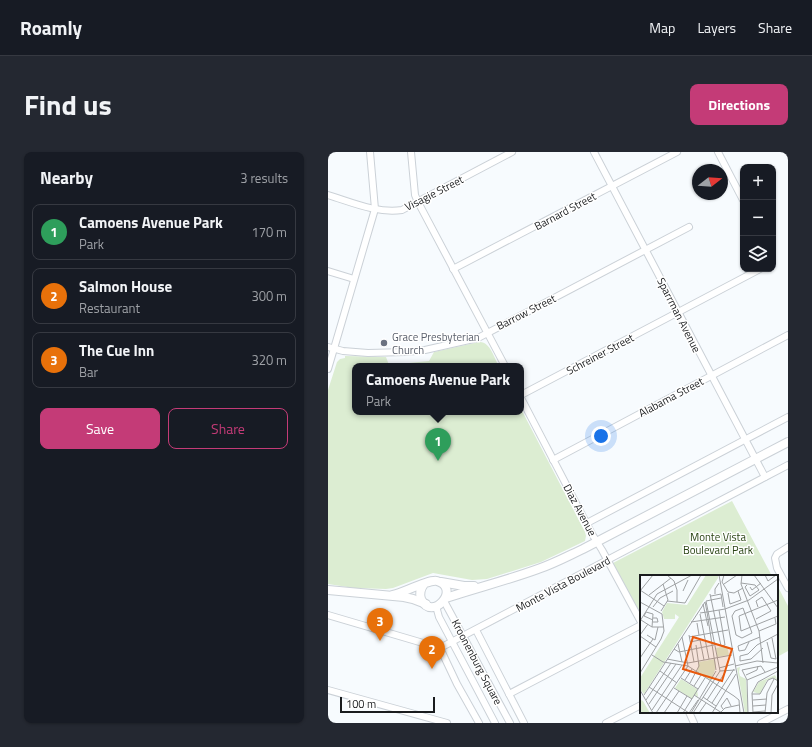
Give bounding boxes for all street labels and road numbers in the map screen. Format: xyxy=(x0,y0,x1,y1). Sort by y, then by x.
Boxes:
street label: Visagie Street xyxy=(402,171,466,215)
street label: Barnard Street xyxy=(531,188,599,234)
street label: Sparrman Avenue xyxy=(653,275,705,356)
street label: Barrow Street xyxy=(494,290,559,334)
street label: Schreiner Street xyxy=(563,329,637,379)
street label: Alabama Street xyxy=(636,373,706,421)
street label: Diaz Avenue xyxy=(560,481,601,539)
street label: Monte Vista Boulevard xyxy=(513,552,613,616)
street label: Kroonenburg Square xyxy=(448,616,506,708)

